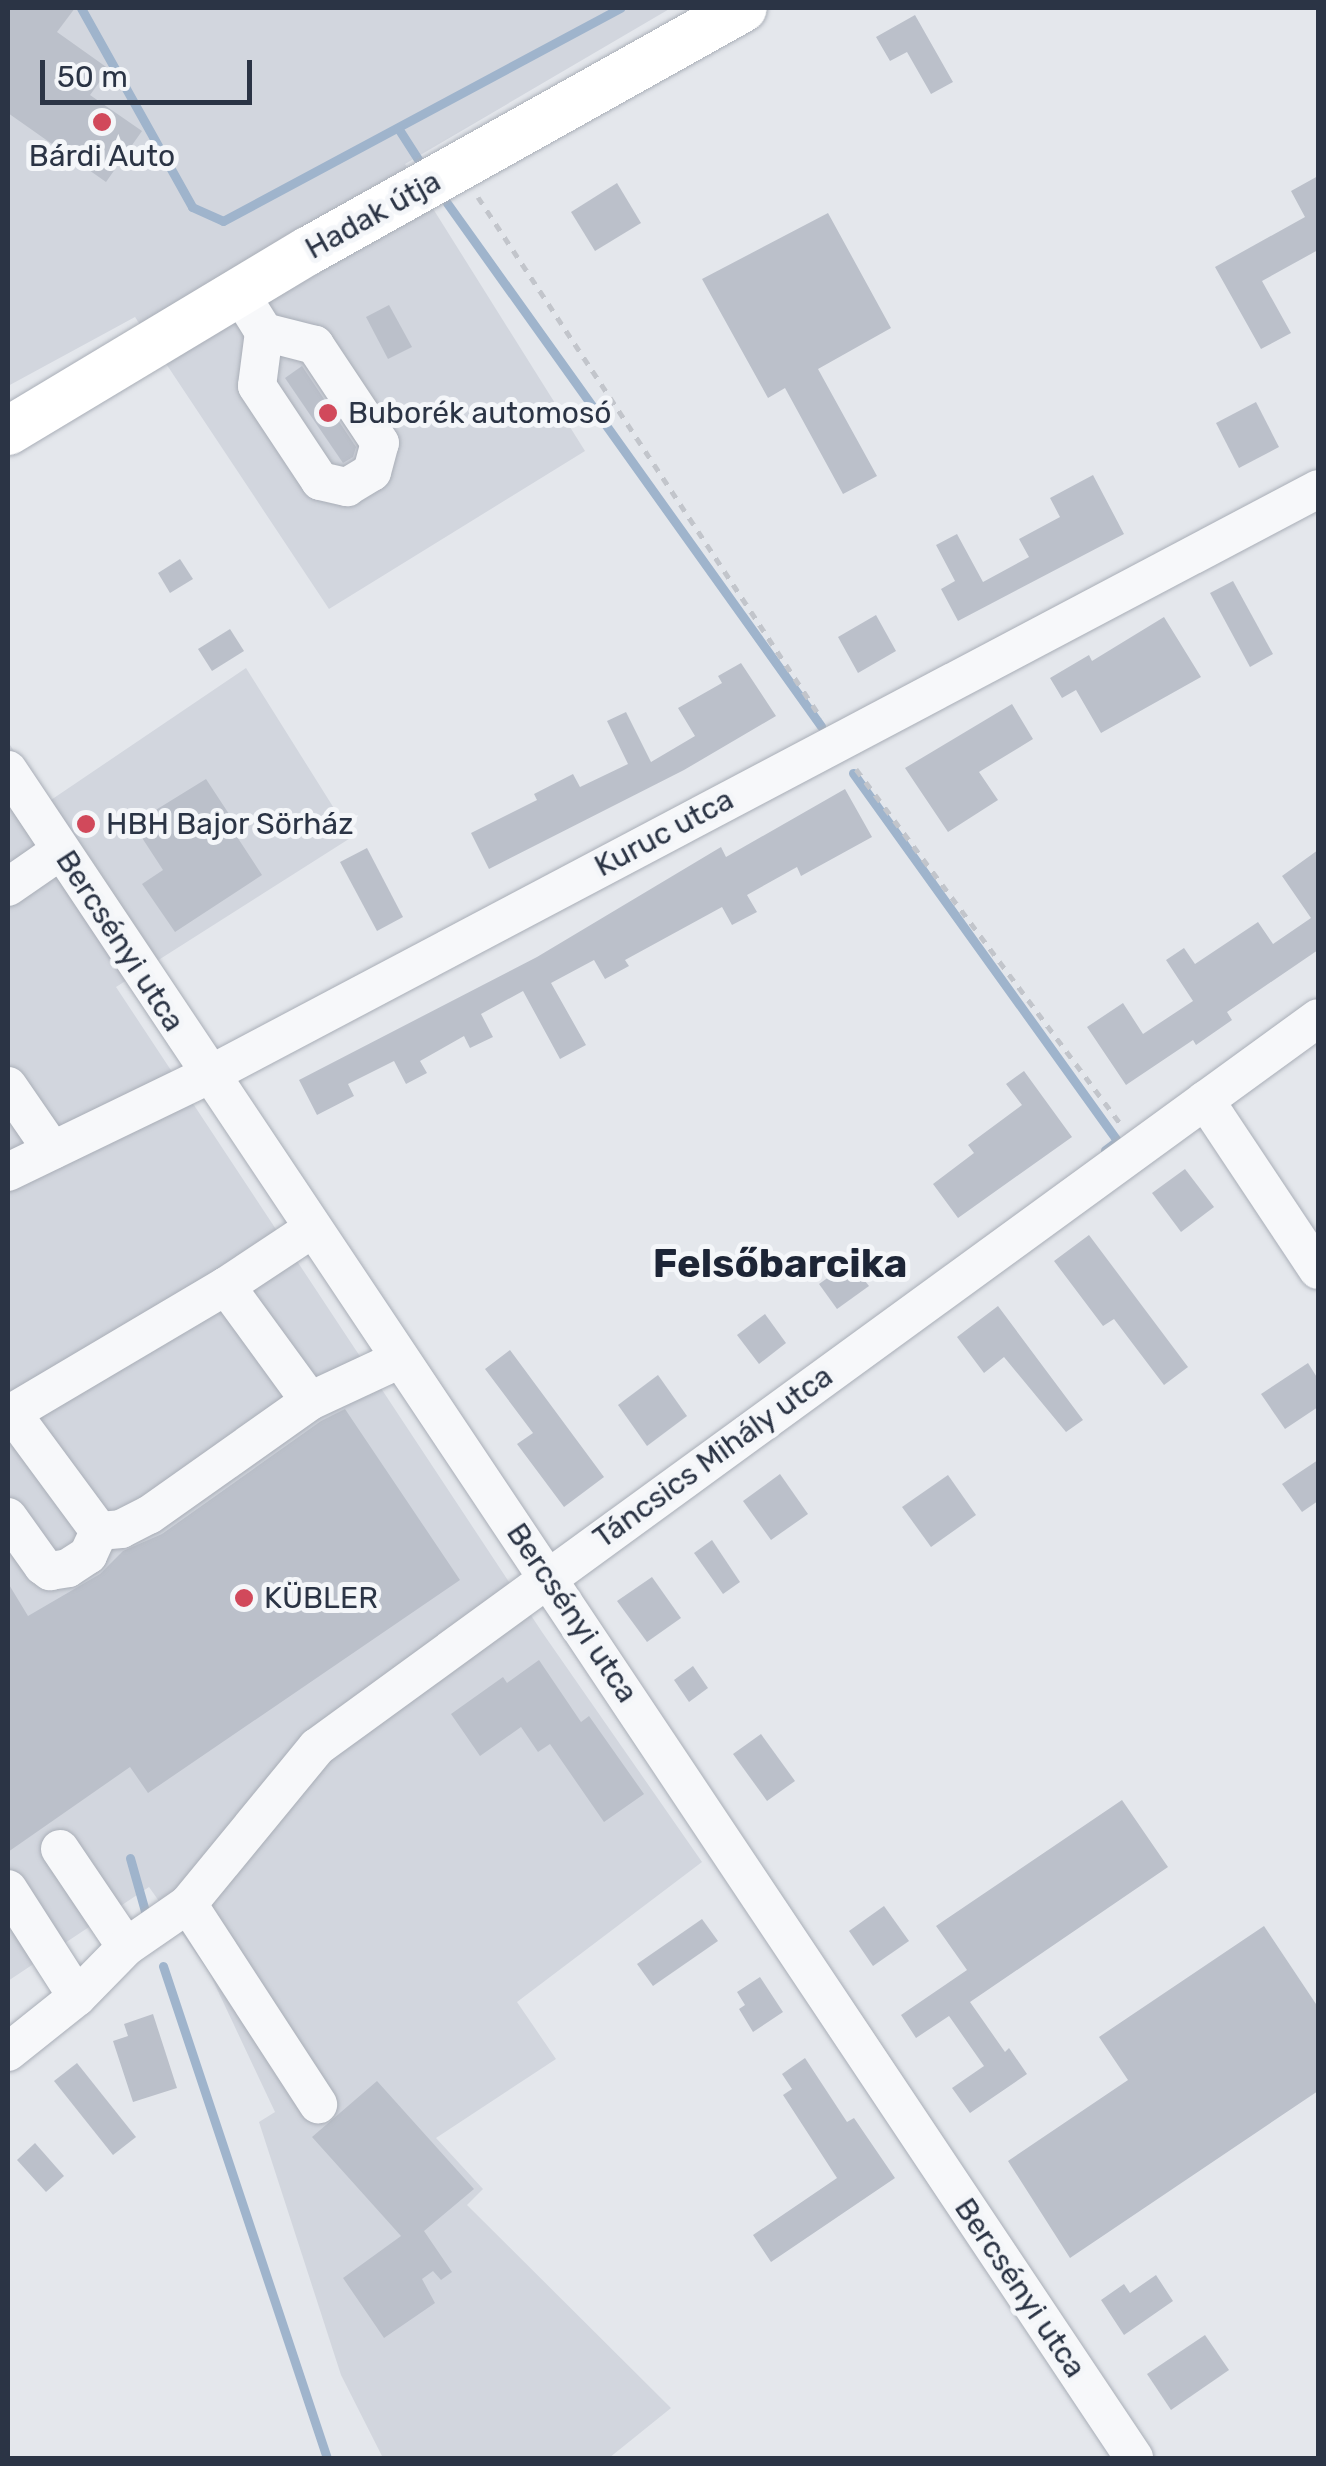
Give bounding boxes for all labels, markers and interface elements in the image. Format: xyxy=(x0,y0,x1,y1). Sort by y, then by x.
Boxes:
scale bar xyxy=(45,40,258,102)
text: 50 m xyxy=(57,59,128,95)
marker: Bárdi Auto xyxy=(91,111,113,133)
place label: Bárdi Auto xyxy=(28,138,176,174)
street label: Hadak útja xyxy=(299,163,447,267)
place label: Buborék automosó xyxy=(348,395,612,431)
marker: Buborék automosó xyxy=(317,402,339,424)
street label: Kuruc utca xyxy=(589,781,739,885)
place label: HBH Bajor Sörház xyxy=(106,806,354,842)
marker: HBH Bajor Sörház xyxy=(75,813,97,835)
street label: Bercsényi utca xyxy=(48,844,192,1038)
district label: Felsőbarcika xyxy=(653,1240,907,1288)
street label: Táncsics Mihály utca xyxy=(586,1358,840,1556)
street label: Bercsényi utca xyxy=(499,1517,645,1709)
place label: KÜBLER xyxy=(264,1580,378,1616)
marker: KÜBLER xyxy=(233,1587,255,1609)
street label: Bercsényi utca xyxy=(947,2192,1093,2384)

